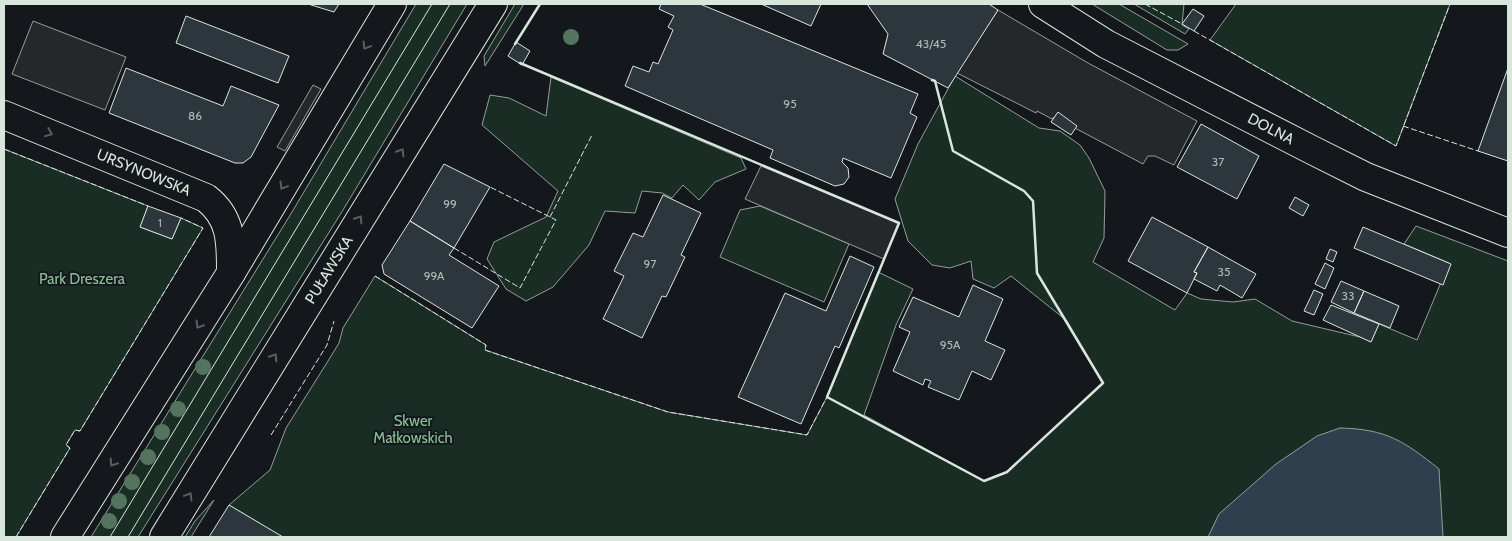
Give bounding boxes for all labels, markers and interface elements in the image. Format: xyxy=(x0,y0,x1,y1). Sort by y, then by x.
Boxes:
house number: 43/45 xyxy=(916,36,946,51)
one-way arrow xyxy=(363,41,373,50)
house number: 95 xyxy=(783,96,797,111)
house number: 86 xyxy=(188,108,202,123)
street label: DOLNA xyxy=(1245,109,1298,149)
one-way arrow xyxy=(44,127,53,138)
street label: URSYNOWSKA xyxy=(94,145,194,200)
one-way arrow xyxy=(395,149,404,158)
house number: 37 xyxy=(1212,154,1224,169)
one-way arrow xyxy=(279,180,289,189)
house number: 99 xyxy=(443,196,457,211)
house number: 1 xyxy=(158,215,162,230)
one-way arrow xyxy=(353,215,363,224)
street label: PUŁAWSKA xyxy=(301,232,357,307)
house number: 97 xyxy=(644,256,656,271)
house number: 35 xyxy=(1218,264,1230,279)
house number: 99A xyxy=(424,268,445,283)
park label: Park Dreszera xyxy=(39,270,126,288)
house number: 33 xyxy=(1342,288,1354,303)
one-way arrow xyxy=(195,320,205,329)
house number: 95A xyxy=(940,337,961,352)
one-way arrow xyxy=(267,353,277,362)
park label: Skwer Małkowskich xyxy=(373,412,453,447)
one-way arrow xyxy=(110,457,119,467)
one-way arrow xyxy=(183,492,192,501)

